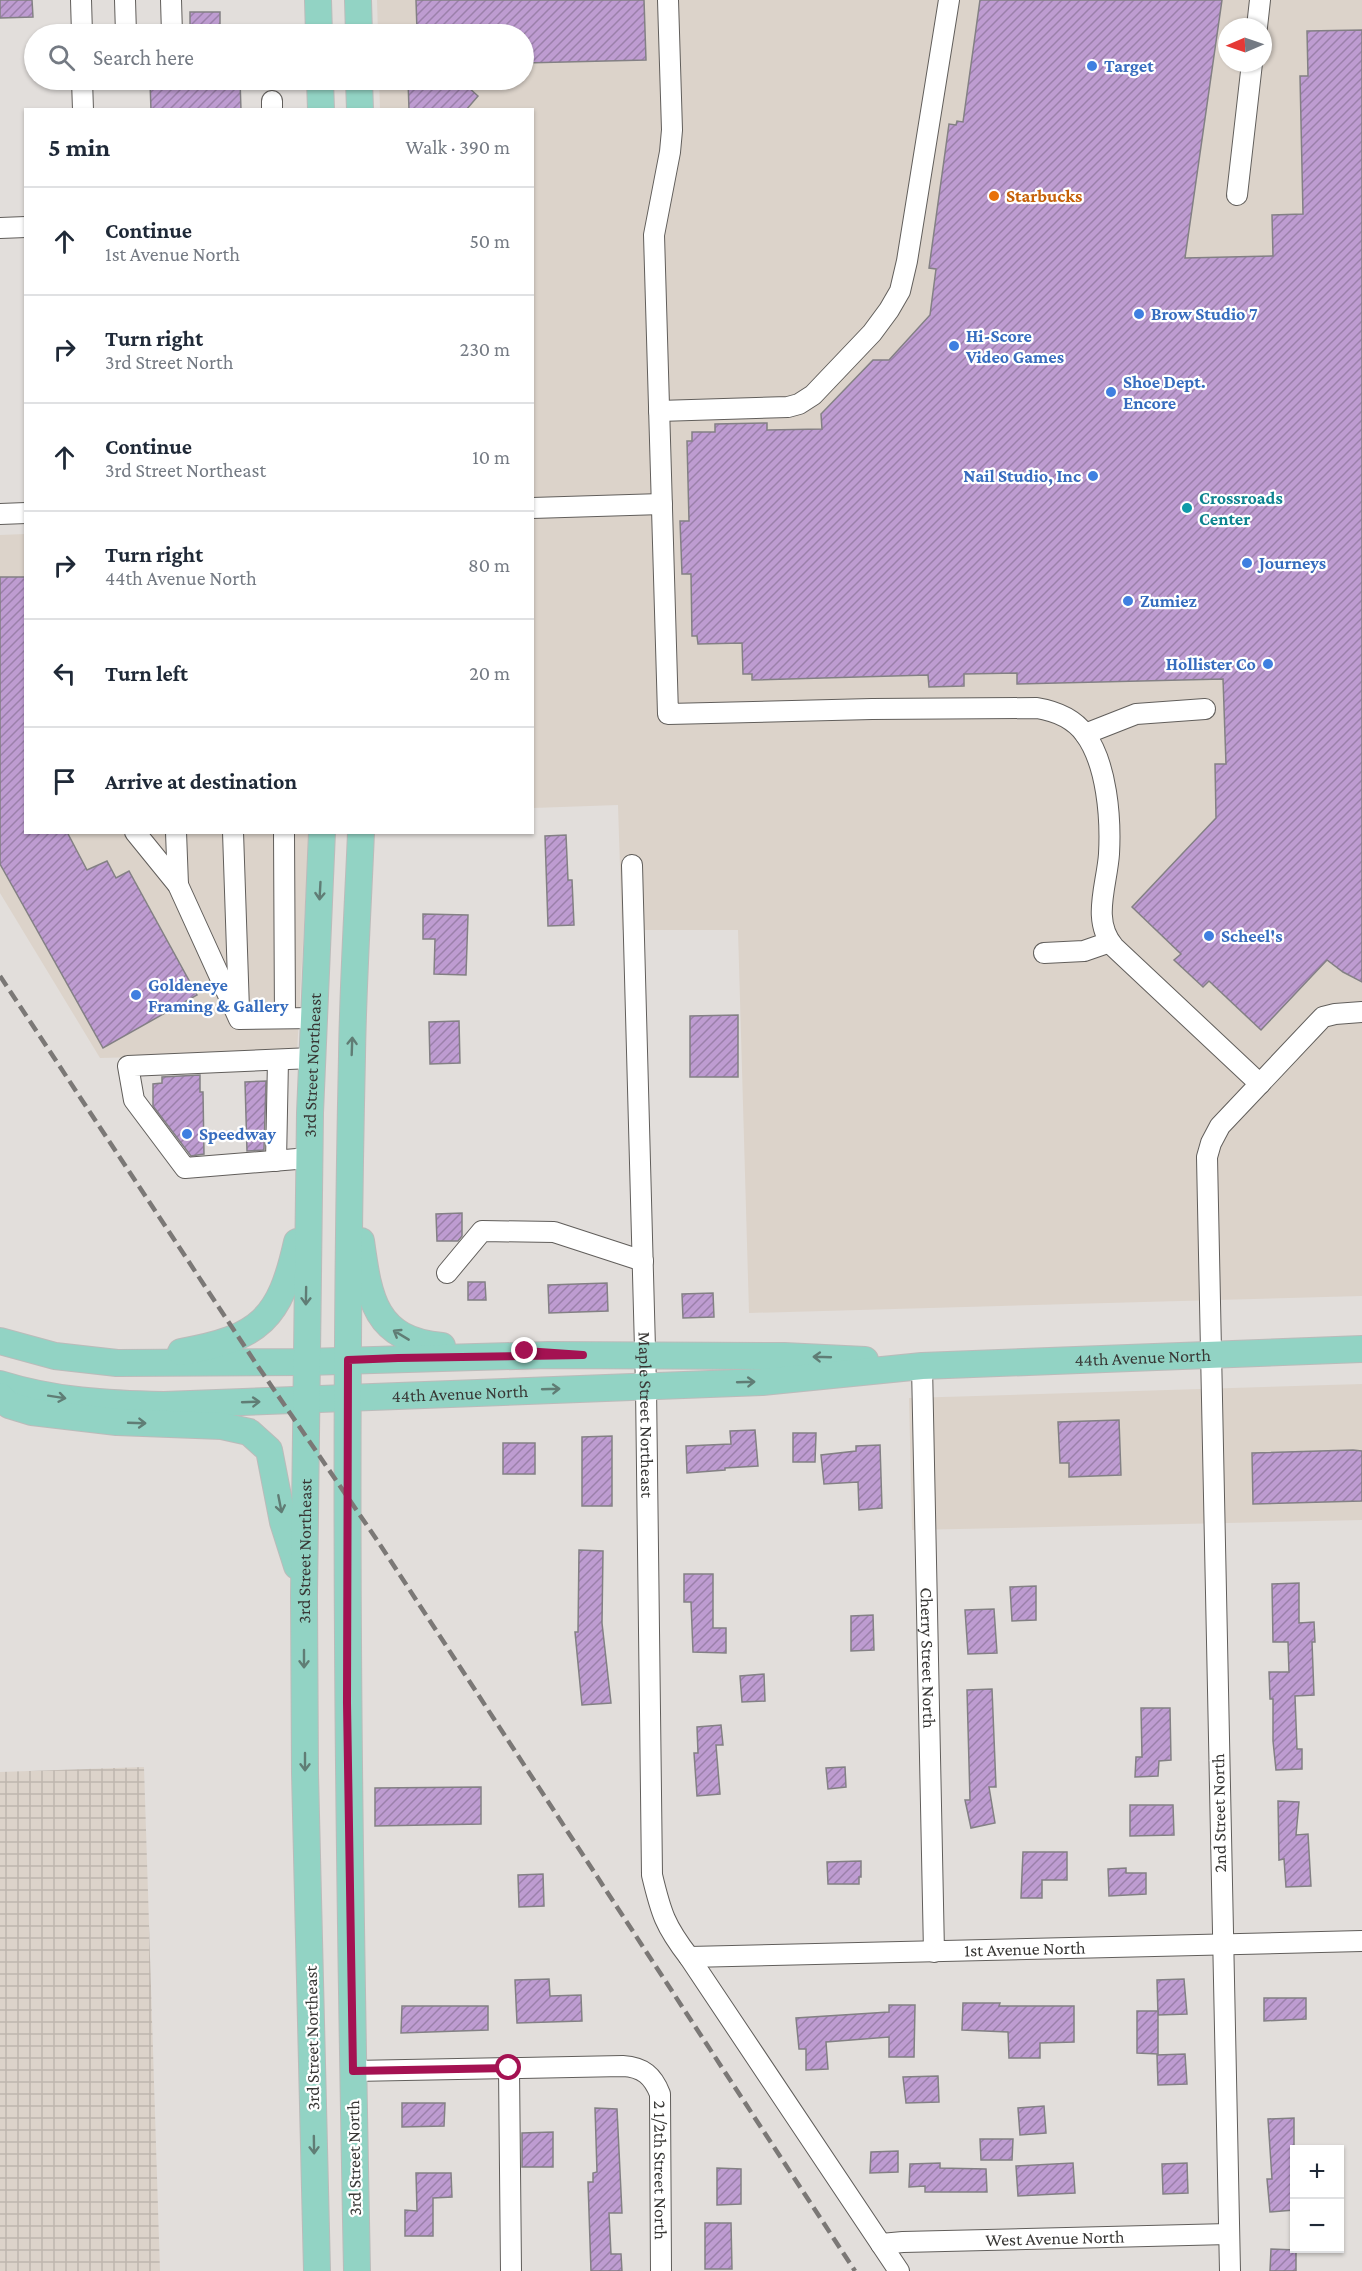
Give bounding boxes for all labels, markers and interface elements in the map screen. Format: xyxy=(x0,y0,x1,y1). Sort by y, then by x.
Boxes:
north arrow xyxy=(1218,18,1272,72)
search box xyxy=(24,24,534,90)
icon: search xyxy=(45,41,78,74)
text: Search here xyxy=(93,45,194,70)
place label: Target xyxy=(1104,56,1154,76)
marker: Target xyxy=(1085,59,1099,73)
text: 5 min xyxy=(48,133,110,162)
text: Walk · 390 m xyxy=(405,136,510,158)
place label: Starbucks xyxy=(1006,186,1082,206)
marker: Starbucks xyxy=(987,189,1001,203)
text: Continue xyxy=(105,218,192,243)
icon: ahead xyxy=(48,225,81,258)
text: 50 m xyxy=(469,230,510,252)
text: 1st Avenue North xyxy=(105,243,240,265)
place label: Brow Studio 7 xyxy=(1151,304,1258,324)
marker: Brow Studio 7 xyxy=(1132,307,1146,321)
text: Turn right xyxy=(105,326,203,351)
place label: Hi-Score Video Games xyxy=(965,326,1064,367)
icon: right xyxy=(48,333,81,366)
text: 230 m xyxy=(460,338,510,360)
marker: Hi-Score Video Games xyxy=(947,339,961,353)
text: 3rd Street North xyxy=(105,351,233,373)
place label: Shoe Dept. Encore xyxy=(1123,372,1206,413)
marker: Shoe Dept. Encore xyxy=(1104,385,1118,399)
text: Continue xyxy=(105,434,192,459)
icon: ahead xyxy=(48,441,81,474)
text: 10 m xyxy=(472,446,510,468)
text: 3rd Street Northeast xyxy=(105,459,266,481)
place label: Nail Studio, Inc xyxy=(963,466,1081,486)
marker: Nail Studio, Inc xyxy=(1086,469,1100,483)
place label: Crossroads Center xyxy=(1199,488,1283,529)
marker: Crossroads Center xyxy=(1180,501,1194,515)
text: Turn right xyxy=(105,542,203,567)
icon: right xyxy=(48,549,81,582)
place label: Journeys xyxy=(1257,553,1326,573)
text: 80 m xyxy=(468,554,510,576)
marker: Journeys xyxy=(1240,556,1254,570)
text: 44th Avenue North xyxy=(105,567,257,589)
place label: Zumiez xyxy=(1140,591,1197,611)
marker: Zumiez xyxy=(1121,594,1135,608)
place label: Hollister Co xyxy=(1166,654,1256,674)
icon: left xyxy=(48,657,81,690)
marker: Hollister Co xyxy=(1261,657,1275,671)
text: Turn left xyxy=(105,661,188,686)
text: 20 m xyxy=(469,662,510,684)
icon: arrive xyxy=(48,765,81,798)
text: Arrive at destination xyxy=(105,769,297,794)
one-way arrow xyxy=(314,880,325,900)
place label: Scheel's xyxy=(1221,926,1283,946)
marker: Scheel's xyxy=(1202,929,1216,943)
place label: Goldeneye Framing & Gallery xyxy=(148,975,289,1016)
marker: Goldeneye Framing & Gallery xyxy=(129,988,143,1002)
street label: 3rd Street Northeast xyxy=(300,991,325,1138)
one-way arrow xyxy=(346,1036,358,1056)
place label: Speedway xyxy=(199,1124,276,1144)
marker: Speedway xyxy=(180,1127,194,1141)
one-way arrow xyxy=(301,1285,312,1305)
one-way arrow xyxy=(393,1328,410,1340)
street label: Maple Street Northeast xyxy=(635,1331,657,1499)
route end xyxy=(511,1337,537,1363)
street label: 44th Avenue North xyxy=(1074,1345,1212,1370)
one-way arrow xyxy=(812,1352,832,1363)
one-way arrow xyxy=(735,1377,755,1388)
street label: 44th Avenue North xyxy=(391,1381,529,1406)
one-way arrow xyxy=(541,1384,561,1395)
one-way arrow xyxy=(46,1392,66,1403)
one-way arrow xyxy=(241,1396,261,1408)
one-way arrow xyxy=(126,1418,146,1429)
street label: 3rd Street Northeast xyxy=(294,1477,315,1624)
one-way arrow xyxy=(275,1493,286,1513)
street label: Cherry Street North xyxy=(917,1587,939,1729)
one-way arrow xyxy=(298,1648,310,1668)
one-way arrow xyxy=(299,1751,311,1771)
street label: 2nd Street North xyxy=(1208,1753,1230,1873)
street label: 1st Avenue North xyxy=(964,1938,1086,1960)
street label: 3rd Street Northeast xyxy=(301,1964,323,2111)
route start xyxy=(495,2054,521,2080)
street label: 3rd Street North xyxy=(343,2100,365,2216)
street label: 2 1/2th Street North xyxy=(650,2100,671,2240)
one-way arrow xyxy=(309,2135,320,2155)
map controls xyxy=(1290,2145,1344,2253)
button: + xyxy=(1290,2145,1344,2199)
button: − xyxy=(1290,2199,1344,2253)
street label: West Avenue North xyxy=(985,2227,1125,2250)

